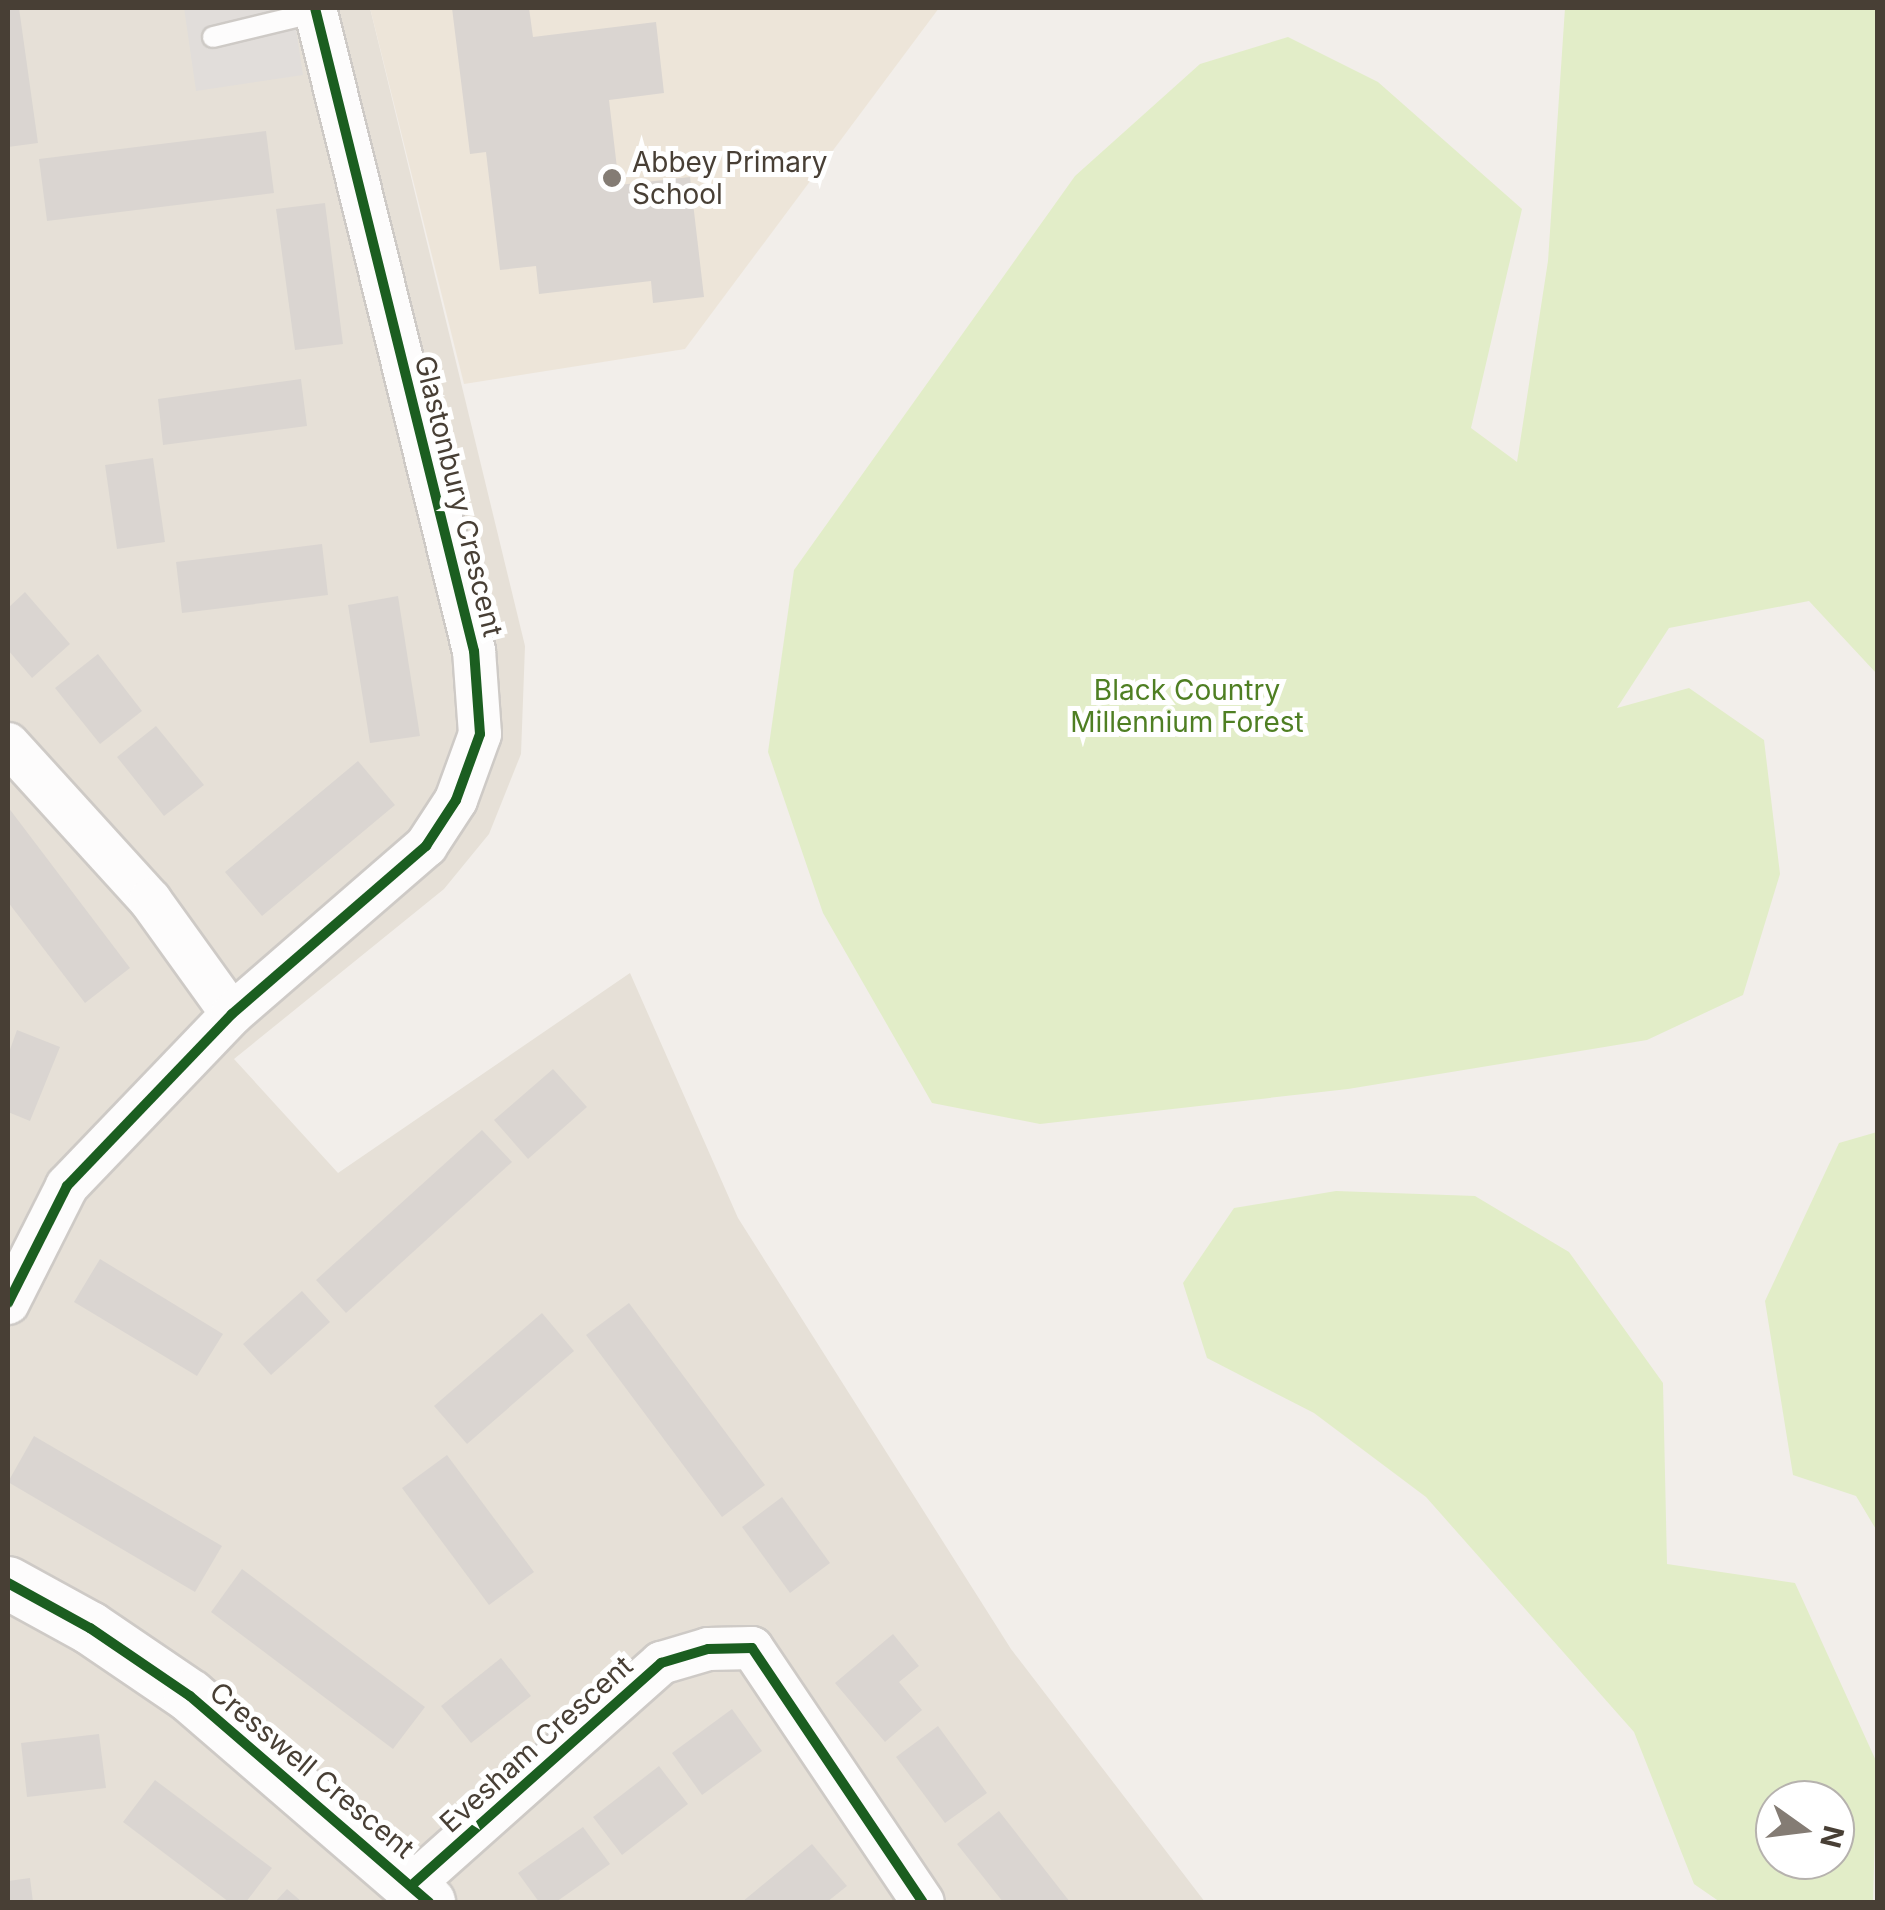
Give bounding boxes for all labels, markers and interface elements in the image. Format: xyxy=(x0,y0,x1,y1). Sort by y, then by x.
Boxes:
place label: Abbey Primary School xyxy=(632,145,828,211)
marker: Abbey Primary School xyxy=(601,167,623,189)
street label: Glastonbury Crescent xyxy=(408,352,510,640)
park label: Black Country Millennium Forest xyxy=(1070,673,1304,739)
street label: Evesham Crescent xyxy=(433,1649,639,1839)
street label: Cresswell Crescent xyxy=(203,1675,421,1865)
north arrow xyxy=(1755,1780,1855,1880)
text: N xyxy=(1813,1822,1851,1851)

